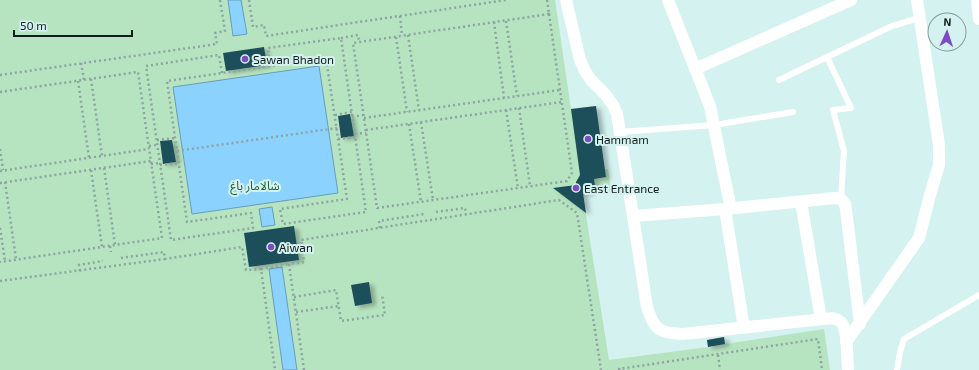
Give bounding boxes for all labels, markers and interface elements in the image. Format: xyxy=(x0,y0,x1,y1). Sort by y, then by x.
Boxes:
scale bar xyxy=(14,12,132,38)
north arrow xyxy=(927,12,967,52)
text: N xyxy=(943,15,952,28)
text: 50 m xyxy=(20,18,47,32)
place label: Sawan Bhadon xyxy=(253,52,334,66)
marker: Sawan Bhadon xyxy=(240,54,250,64)
place label: Hammam xyxy=(596,132,649,146)
marker: Hammam xyxy=(583,134,593,144)
park label: شالامار باغ xyxy=(230,178,280,195)
place label: East Entrance xyxy=(584,181,660,195)
marker: East Entrance xyxy=(571,183,581,193)
place label: Aiwan xyxy=(279,240,313,254)
marker: Aiwan xyxy=(266,242,276,252)

